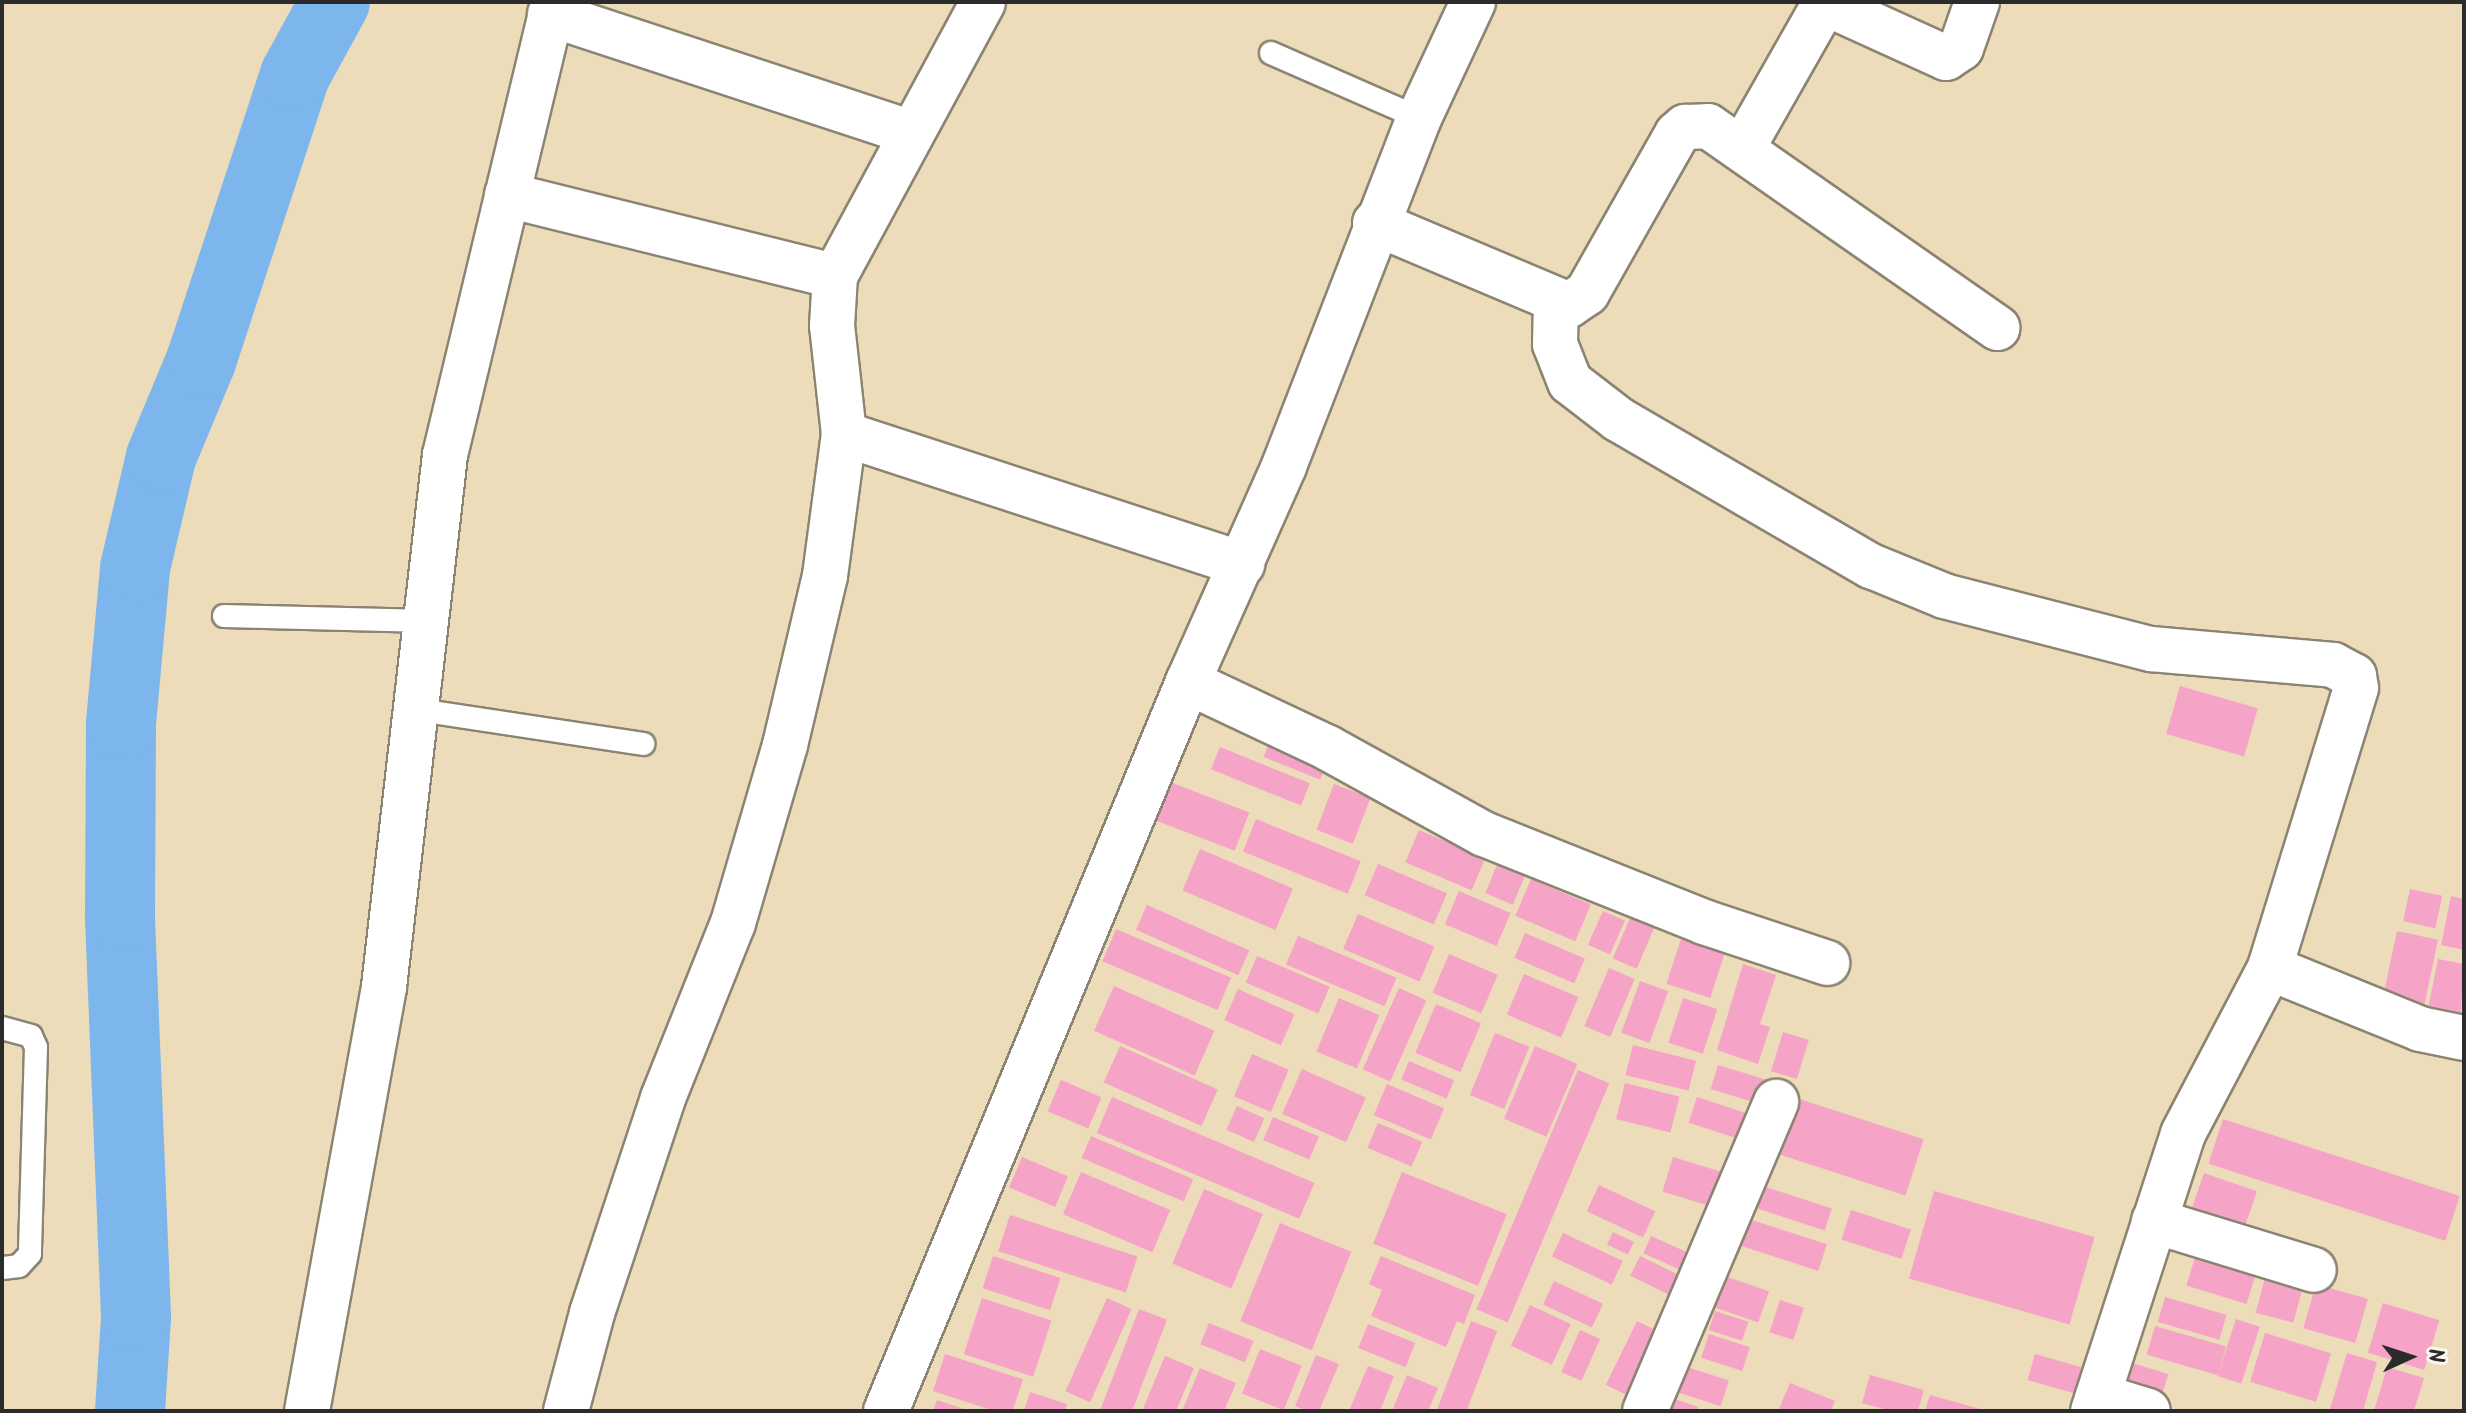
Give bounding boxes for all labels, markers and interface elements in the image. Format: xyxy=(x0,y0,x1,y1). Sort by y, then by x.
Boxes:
north arrow xyxy=(2370,1317,2450,1397)
text: N xyxy=(2417,1348,2452,1364)

